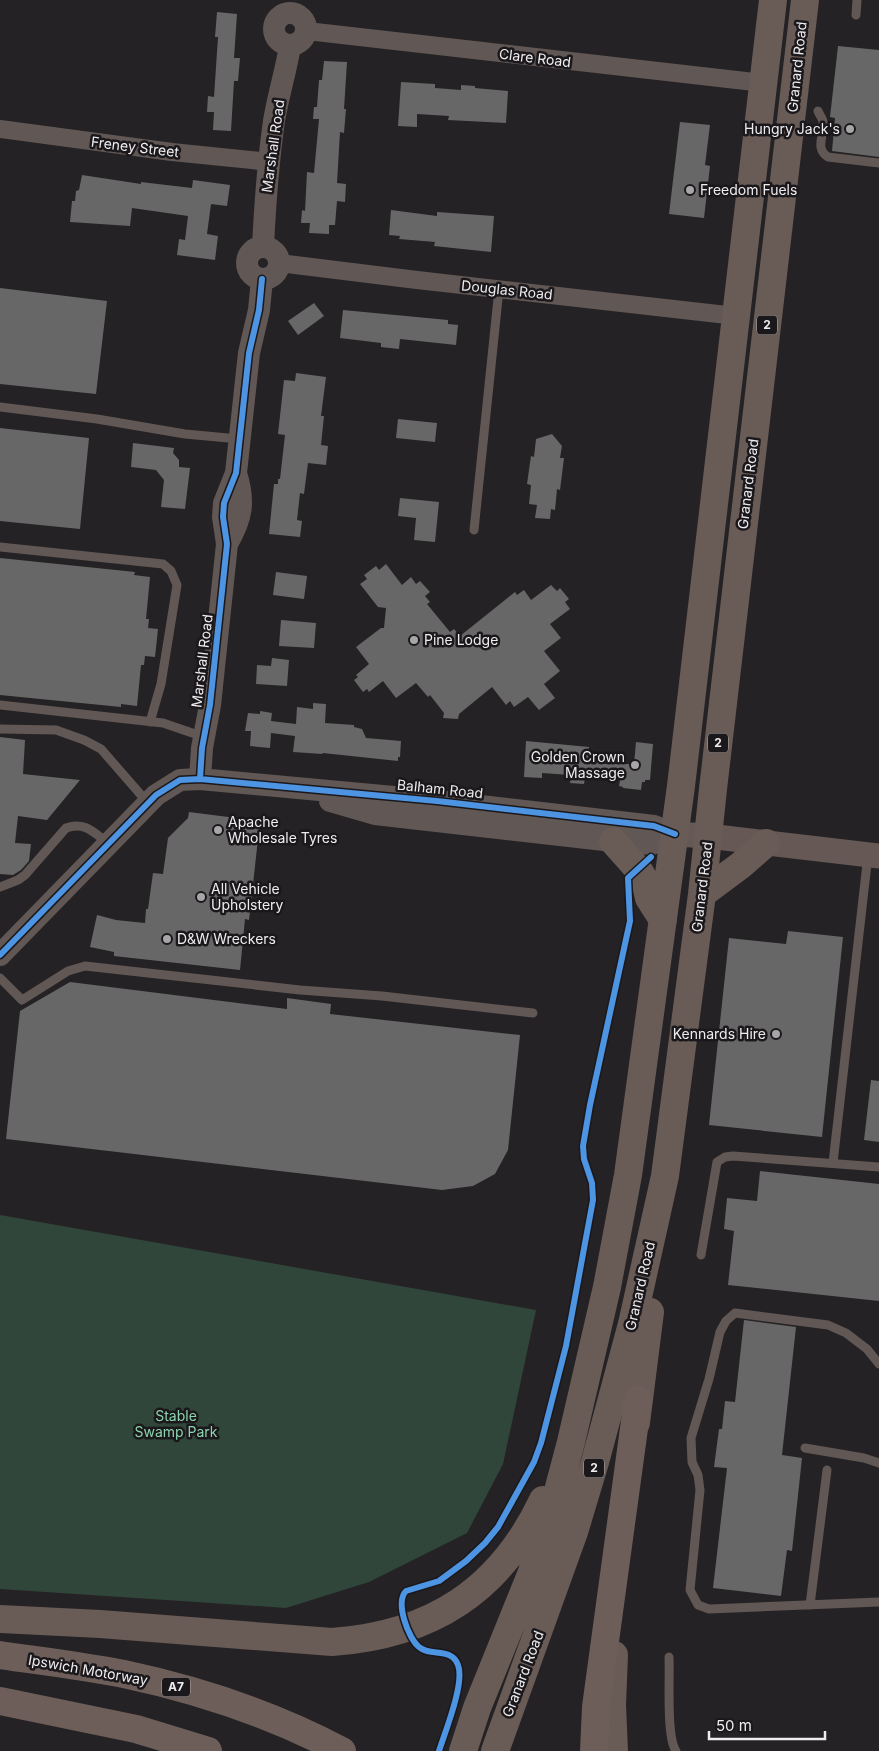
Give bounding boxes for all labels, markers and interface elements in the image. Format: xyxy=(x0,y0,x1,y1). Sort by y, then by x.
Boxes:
street label: Granard Road xyxy=(783,21,810,113)
street label: Clare Road xyxy=(498,45,572,70)
street label: Marshall Road xyxy=(258,98,287,194)
place label: Hungry Jack's xyxy=(744,120,840,137)
marker: Hungry Jack's xyxy=(844,123,856,135)
street label: Freney Street xyxy=(90,133,180,160)
place label: Freedom Fuels xyxy=(700,181,797,198)
marker: Freedom Fuels xyxy=(684,184,696,196)
street label: Douglas Road xyxy=(461,276,554,303)
road number: 2 xyxy=(757,316,777,334)
street label: Granard Road xyxy=(734,438,761,530)
street label: Marshall Road xyxy=(187,613,216,709)
place label: Pine Lodge xyxy=(424,631,498,648)
marker: Pine Lodge xyxy=(408,634,420,646)
road number: 2 xyxy=(708,734,728,752)
place label: Golden Crown Massage xyxy=(531,748,625,781)
marker: Golden Crown Massage xyxy=(629,759,641,771)
street label: Balham Road xyxy=(396,776,484,801)
place label: Apache Wholesale Tyres xyxy=(228,813,337,846)
marker: Apache Wholesale Tyres xyxy=(212,824,224,836)
street label: Granard Road xyxy=(688,841,715,933)
place label: All Vehicle Upholstery xyxy=(211,880,284,913)
marker: All Vehicle Upholstery xyxy=(195,891,207,903)
place label: D&W Wreckers xyxy=(177,930,276,947)
marker: D&W Wreckers xyxy=(161,933,173,945)
place label: Kennards Hire xyxy=(673,1025,766,1042)
marker: Kennards Hire xyxy=(770,1028,782,1040)
street label: Granard Road xyxy=(621,1240,658,1332)
park label: Stable Swamp Park xyxy=(134,1407,218,1440)
road number: 2 xyxy=(584,1459,604,1478)
street label: Granard Road xyxy=(498,1628,547,1719)
street label: Ipswich Motorway xyxy=(27,1651,149,1688)
road number: A7 xyxy=(162,1678,190,1696)
scale bar xyxy=(709,1708,825,1740)
text: 50 m xyxy=(716,1716,752,1735)

